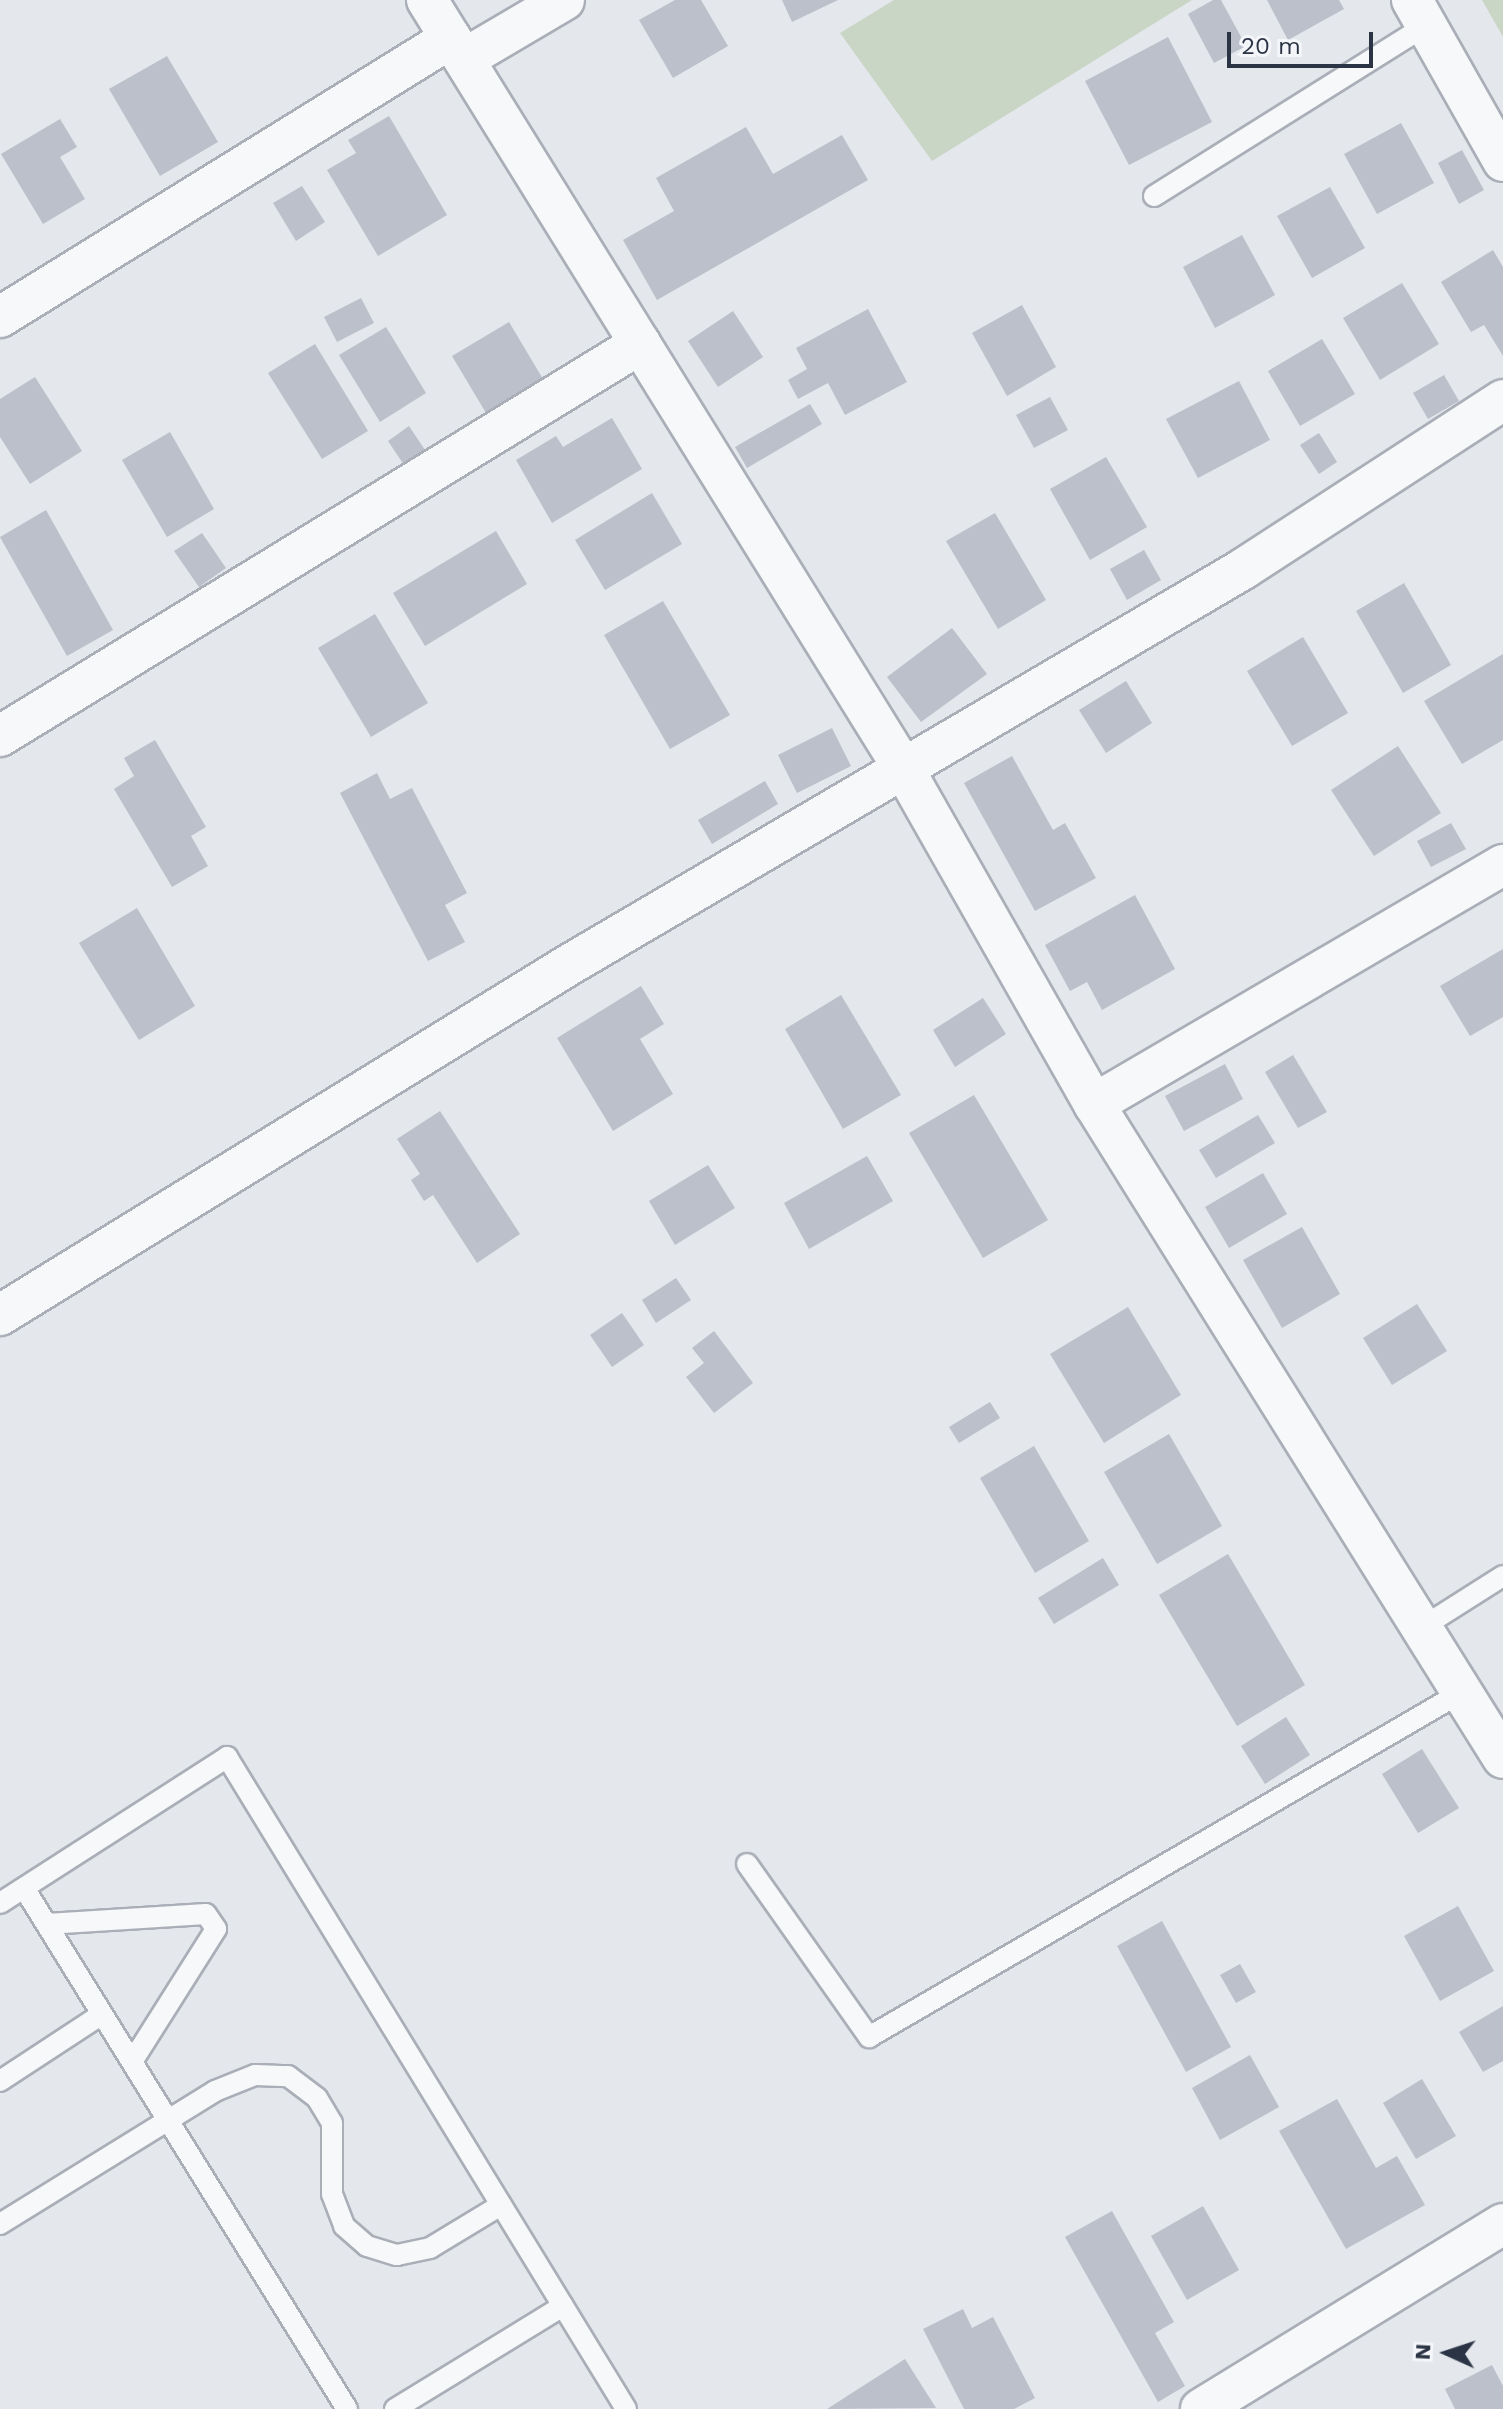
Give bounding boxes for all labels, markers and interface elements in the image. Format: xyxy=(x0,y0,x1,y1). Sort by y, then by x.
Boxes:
scale bar xyxy=(1231,16,1377,66)
text: 20 m xyxy=(1241,32,1301,60)
north arrow xyxy=(1407,2313,1487,2393)
text: N xyxy=(1410,2343,1435,2361)

